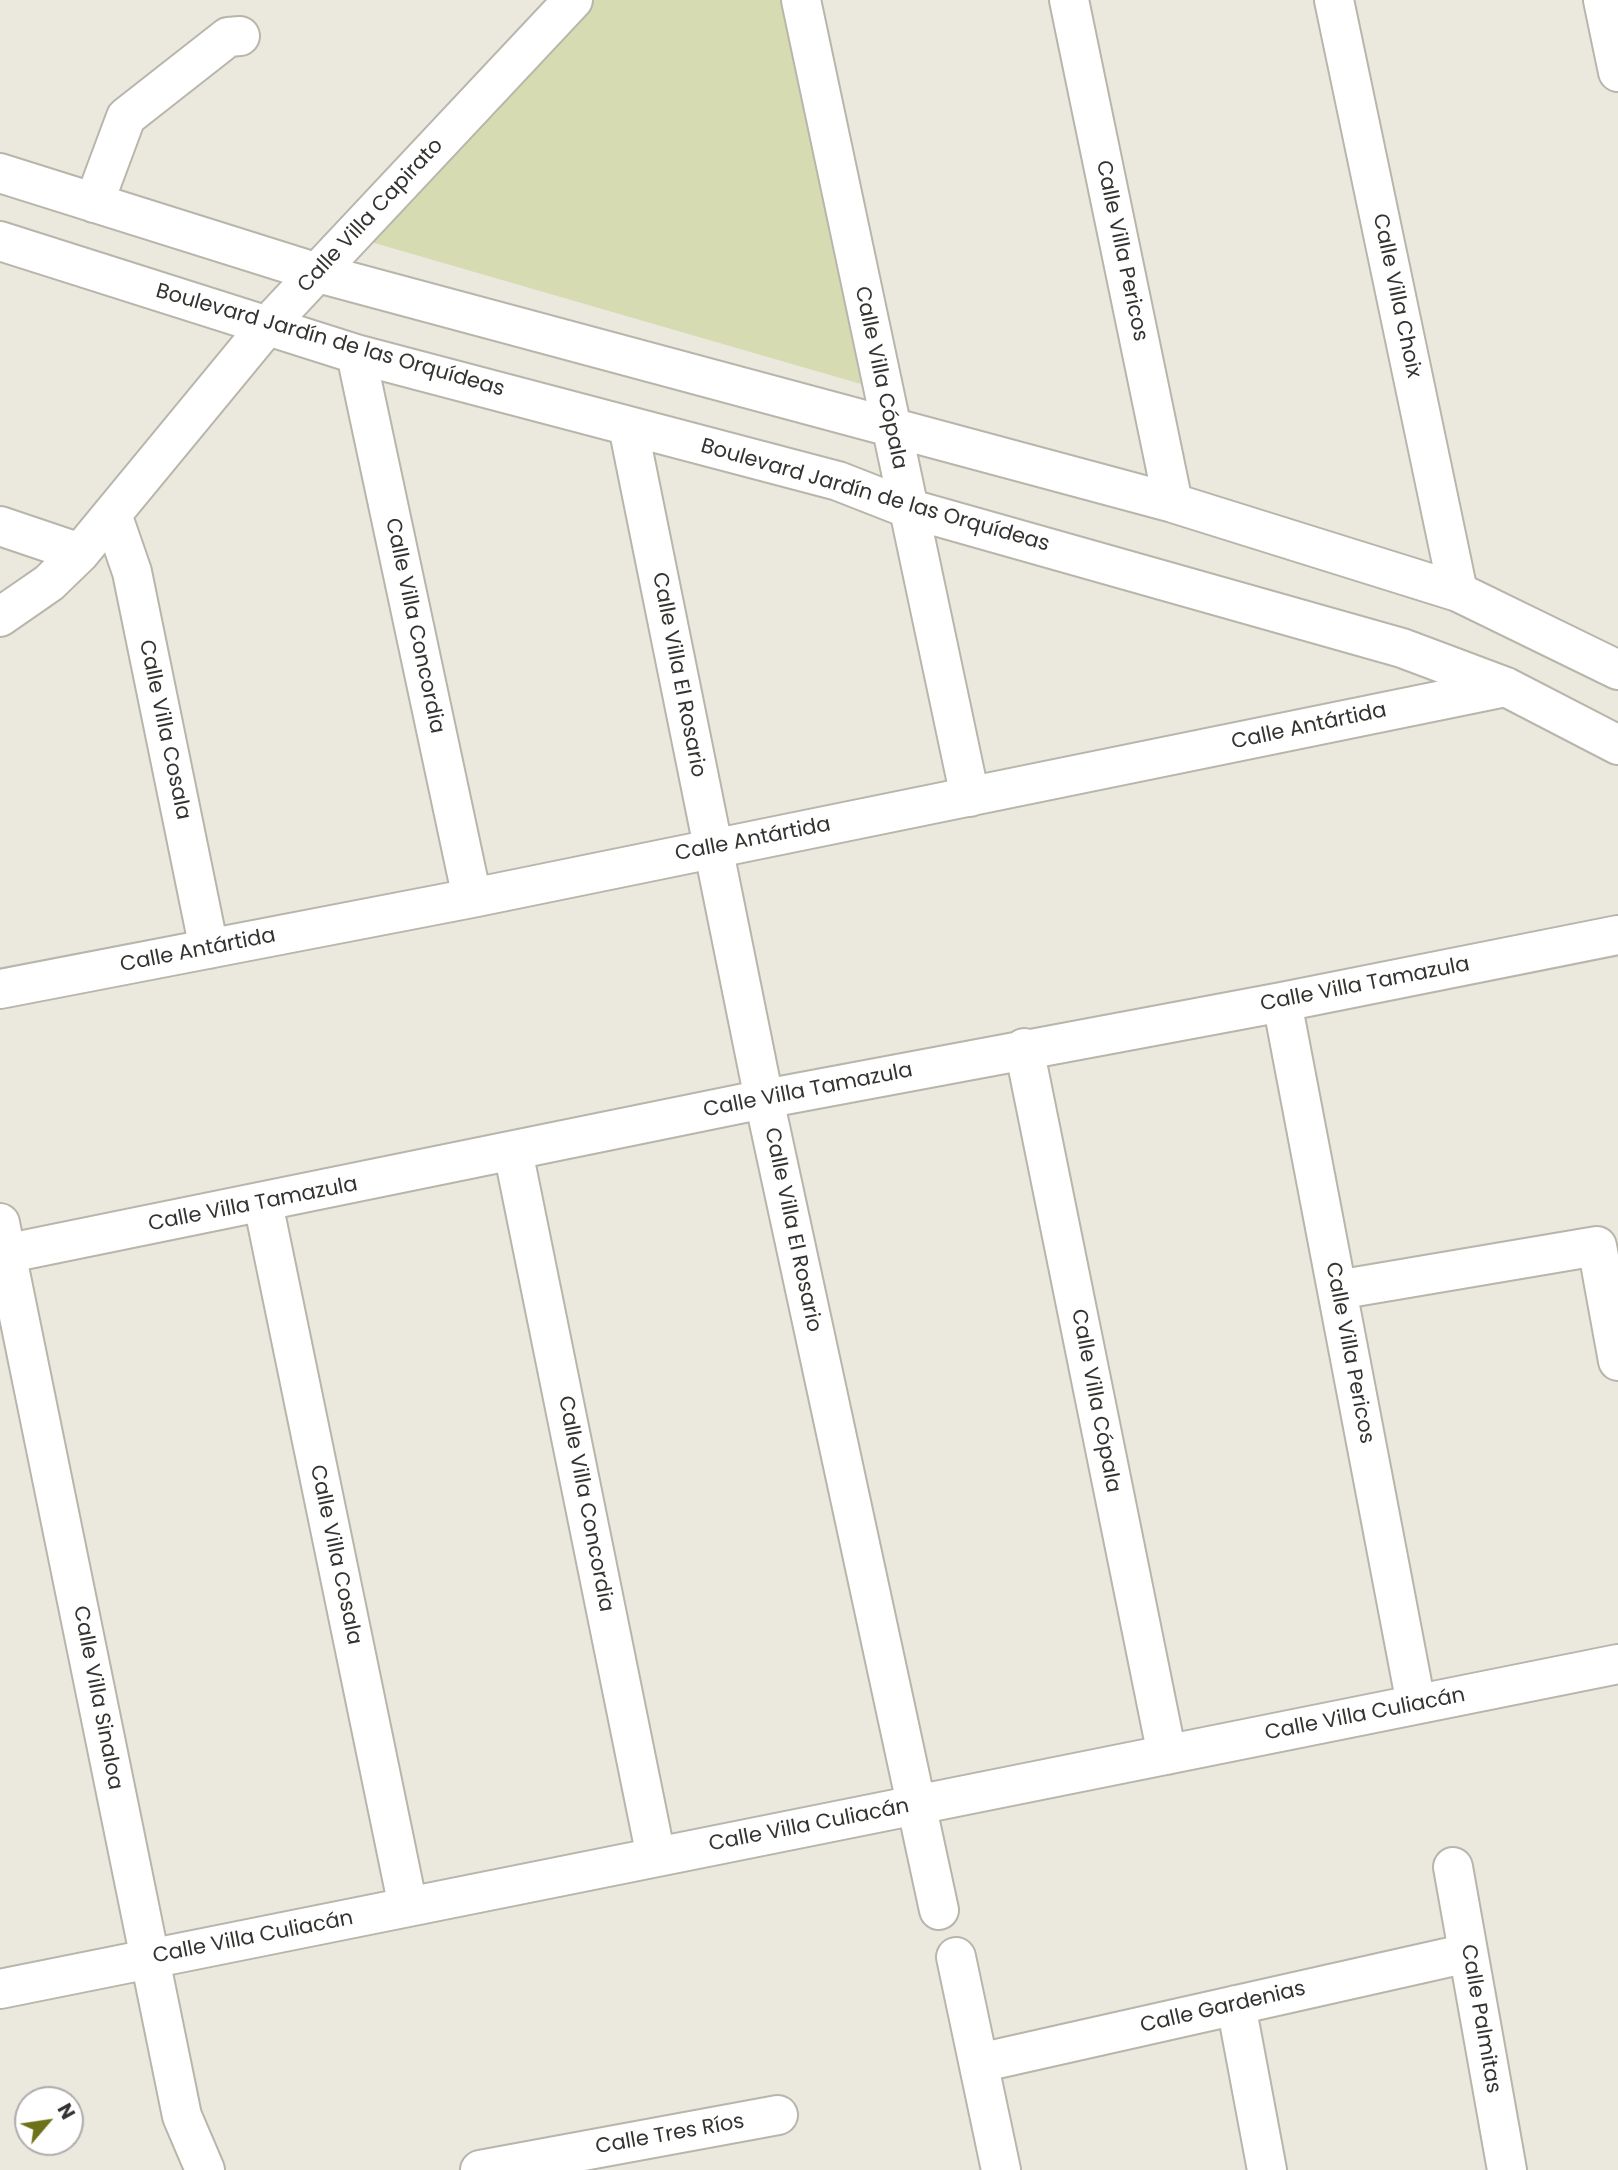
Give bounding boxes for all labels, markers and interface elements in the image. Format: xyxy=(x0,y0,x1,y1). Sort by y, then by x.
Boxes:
street label: Calle Villa Capirato xyxy=(293,134,449,298)
street label: Calle Villa Pericos xyxy=(1090,158,1152,344)
street label: Calle Villa Choix xyxy=(1366,212,1426,380)
street label: Boulevard Jardín de las Orquídeas xyxy=(153,279,507,403)
street label: Calle Villa Cópala xyxy=(848,284,912,472)
street label: Boulevard Jardín de las Orquídeas xyxy=(698,434,1052,558)
street label: Calle Villa Concordia xyxy=(379,516,449,736)
street label: Calle Villa El Rosario xyxy=(646,570,710,780)
street label: Calle Villa Cosala xyxy=(133,638,195,822)
street label: Calle Antártida xyxy=(1229,698,1389,756)
street label: Calle Antártida xyxy=(673,813,833,867)
street label: Calle Antártida xyxy=(118,924,278,978)
street label: Calle Villa Tamazula xyxy=(1258,952,1472,1018)
street label: Calle Villa Tamazula xyxy=(701,1058,915,1124)
street label: Calle Villa El Rosario xyxy=(758,1126,826,1334)
street label: Calle Villa Tamazula xyxy=(146,1172,360,1238)
street label: Calle Villa Pericos xyxy=(1319,1260,1379,1446)
street label: Calle Villa Cópala xyxy=(1065,1307,1125,1495)
street label: Calle Villa Concordia xyxy=(552,1394,618,1614)
street label: Calle Villa Cosala xyxy=(304,1463,366,1647)
street label: Calle Villa Sinaloa xyxy=(67,1604,127,1792)
street label: Calle Villa Culiacán xyxy=(1263,1683,1467,1747)
street label: Calle Villa Culiacán xyxy=(707,1794,911,1858)
street label: Calle Villa Culiacán xyxy=(151,1906,355,1970)
street label: Calle Palmitas xyxy=(1455,1943,1505,2095)
street label: Calle Gardenias xyxy=(1138,1977,1308,2039)
north arrow xyxy=(14,2086,84,2156)
text: N xyxy=(51,2099,81,2124)
street label: Calle Tres Ríos xyxy=(594,2110,746,2160)

